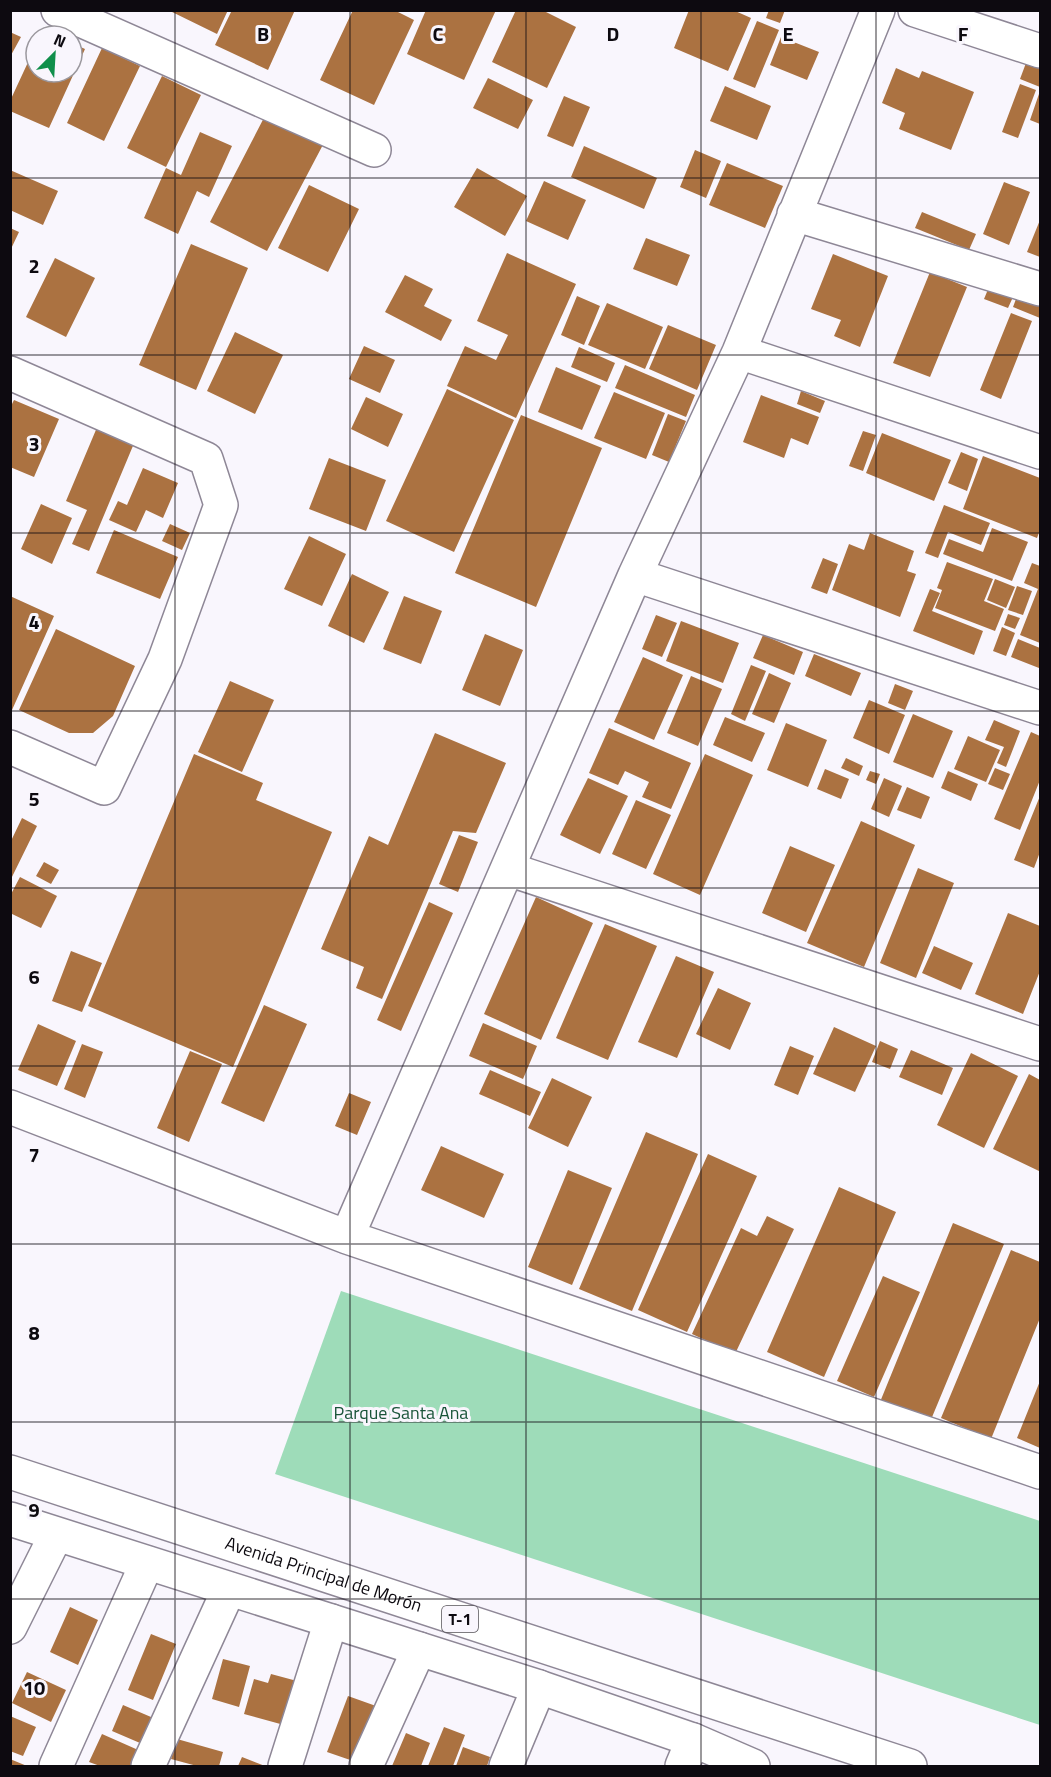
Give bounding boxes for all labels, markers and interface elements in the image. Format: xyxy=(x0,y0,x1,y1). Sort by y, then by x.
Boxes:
text: B xyxy=(257,18,269,49)
text: C xyxy=(433,18,444,49)
text: D xyxy=(607,18,619,49)
text: E xyxy=(782,18,794,49)
text: F xyxy=(958,18,969,49)
north arrow xyxy=(24,24,84,84)
text: N xyxy=(50,27,70,54)
text: 2 xyxy=(28,250,40,281)
text: 3 xyxy=(28,428,40,459)
text: 4 xyxy=(28,606,40,637)
text: 5 xyxy=(28,783,40,814)
text: 6 xyxy=(28,961,40,992)
text: 7 xyxy=(28,1139,40,1170)
text: 8 xyxy=(28,1317,40,1348)
park label: Parque Santa Ana xyxy=(334,1399,468,1426)
text: 9 xyxy=(28,1494,40,1525)
street label: Avenida Principal de Morón xyxy=(222,1529,426,1619)
road number: T-1 xyxy=(442,1606,478,1632)
text: 10 xyxy=(23,1672,45,1703)

